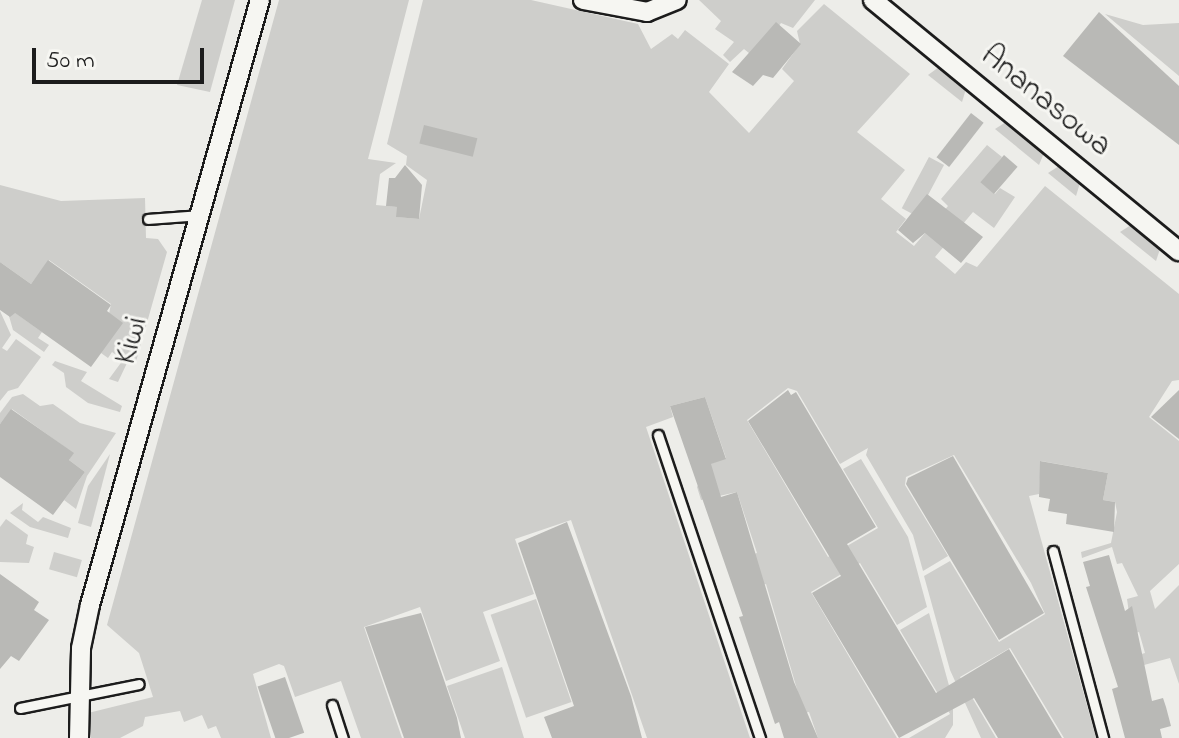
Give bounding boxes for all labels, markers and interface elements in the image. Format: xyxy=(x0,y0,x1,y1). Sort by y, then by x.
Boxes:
scale bar xyxy=(36,32,208,82)
street label: Ananasowa xyxy=(972,38,1118,166)
text: 50 m xyxy=(46,44,95,79)
street label: Kiwi xyxy=(108,313,158,369)

